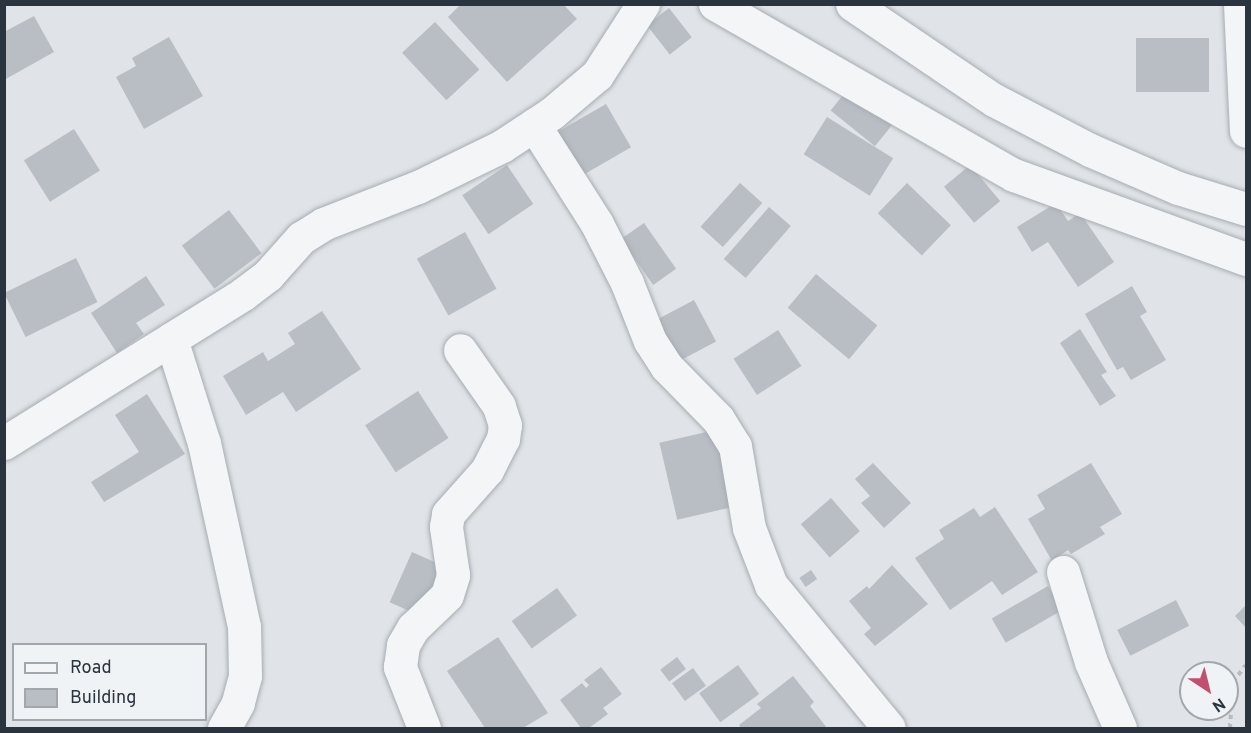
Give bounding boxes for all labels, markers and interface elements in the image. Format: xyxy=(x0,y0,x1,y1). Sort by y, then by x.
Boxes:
legend xyxy=(12,643,207,721)
text: Road xyxy=(70,657,112,680)
north arrow xyxy=(1179,661,1239,721)
text: Building xyxy=(70,687,136,710)
text: N xyxy=(1208,693,1229,716)

